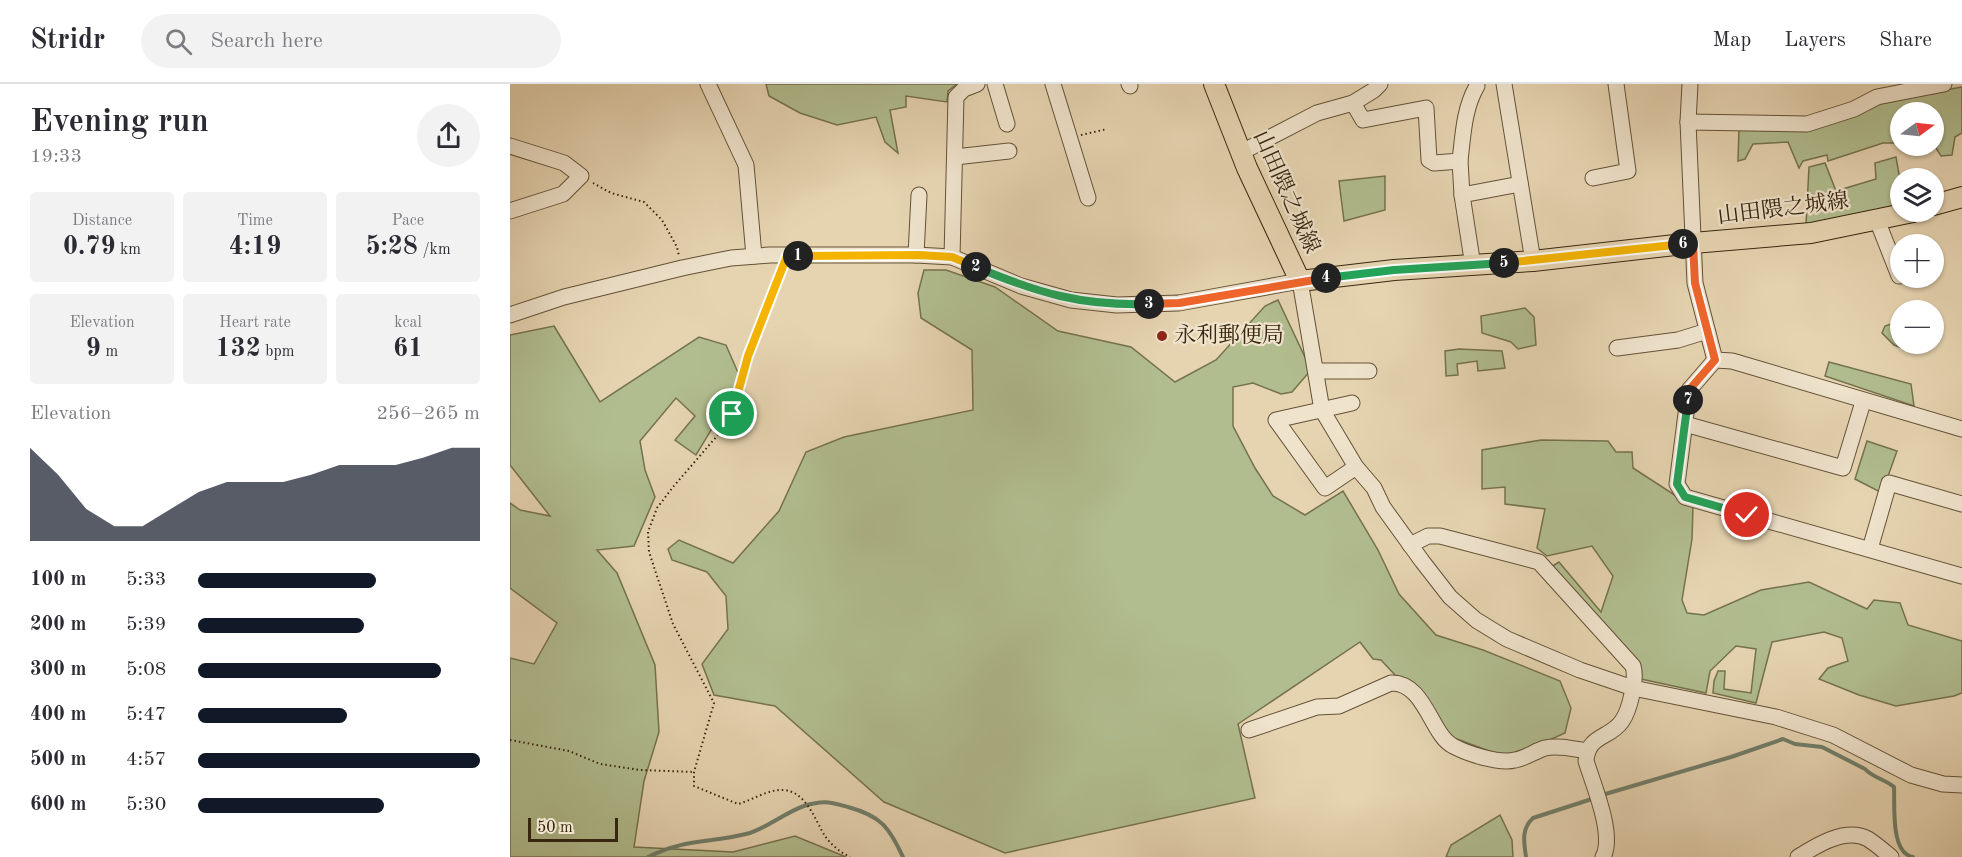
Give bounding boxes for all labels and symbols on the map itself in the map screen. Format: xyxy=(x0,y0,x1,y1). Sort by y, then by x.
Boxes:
north arrow xyxy=(1890,102,1944,156)
street label: 山田隈之城線 xyxy=(1249,126,1325,257)
street label: 山田隈之城線 xyxy=(1716,188,1850,228)
pin: 6 xyxy=(1668,229,1698,259)
pin: 1 xyxy=(783,241,813,271)
pin: 5 xyxy=(1489,248,1519,278)
pin: 2 xyxy=(961,252,991,282)
pin: 4 xyxy=(1311,263,1341,293)
pin: 3 xyxy=(1134,289,1164,319)
place label: 永利郵便局 xyxy=(1174,323,1284,347)
marker: 永利郵便局 xyxy=(1155,329,1169,343)
pin: 7 xyxy=(1673,385,1703,415)
pin xyxy=(706,388,757,439)
pin xyxy=(1721,489,1772,540)
scale bar xyxy=(528,815,618,842)

